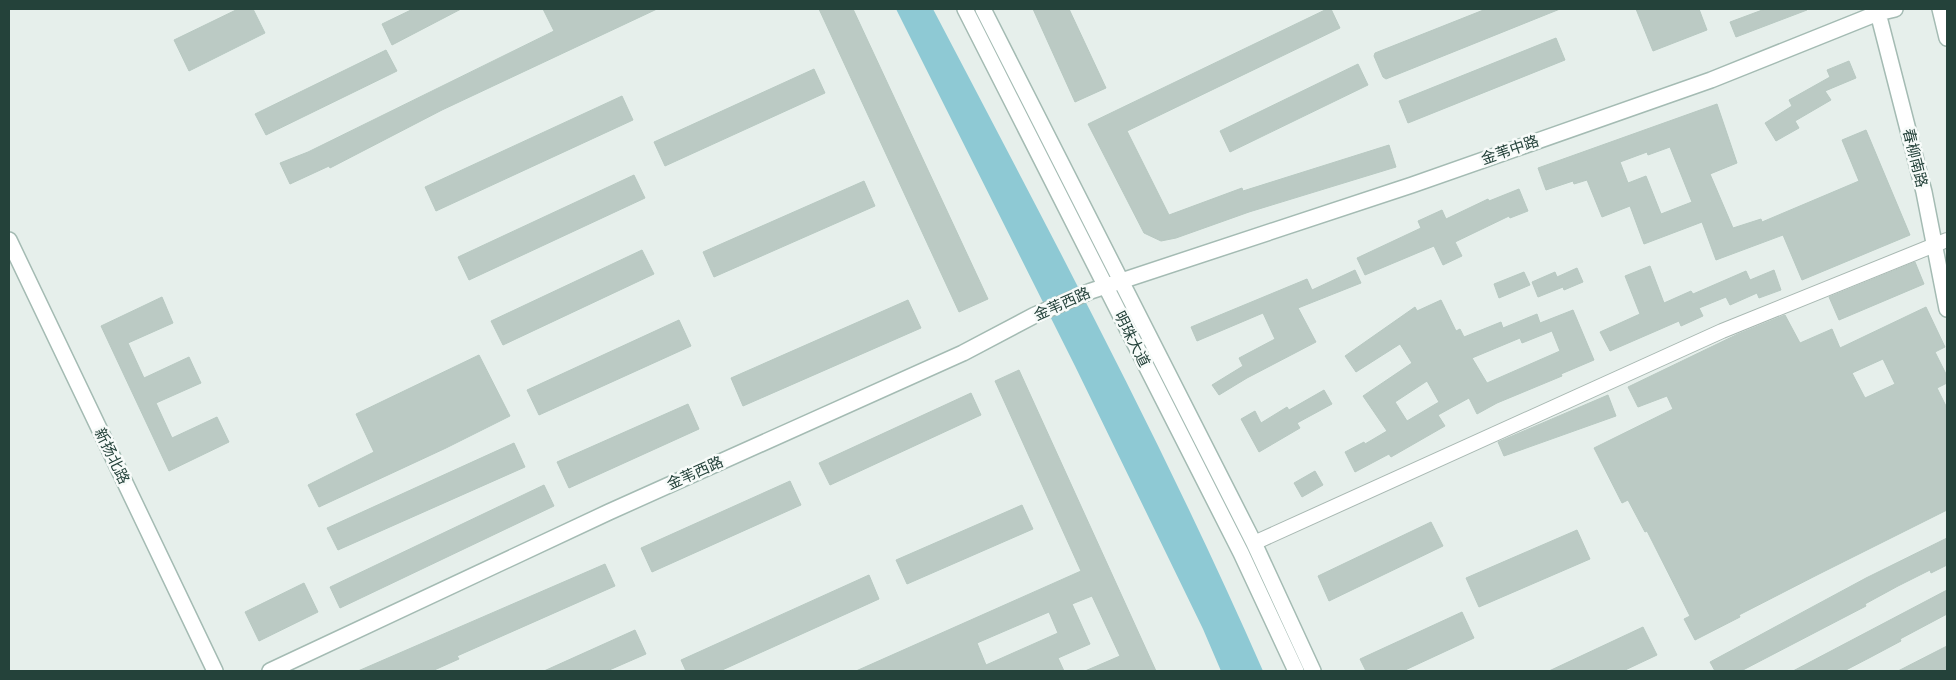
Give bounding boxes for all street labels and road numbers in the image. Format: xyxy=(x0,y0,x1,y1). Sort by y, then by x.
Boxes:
street label: 春柳南路 xyxy=(1900,126,1932,189)
street label: 金苇中路 xyxy=(1478,131,1541,167)
street label: 金苇西路 xyxy=(1031,283,1093,324)
street label: 明珠大道 xyxy=(1111,308,1155,369)
street label: 新扬北路 xyxy=(92,425,134,486)
street label: 金苇西路 xyxy=(664,452,726,493)

